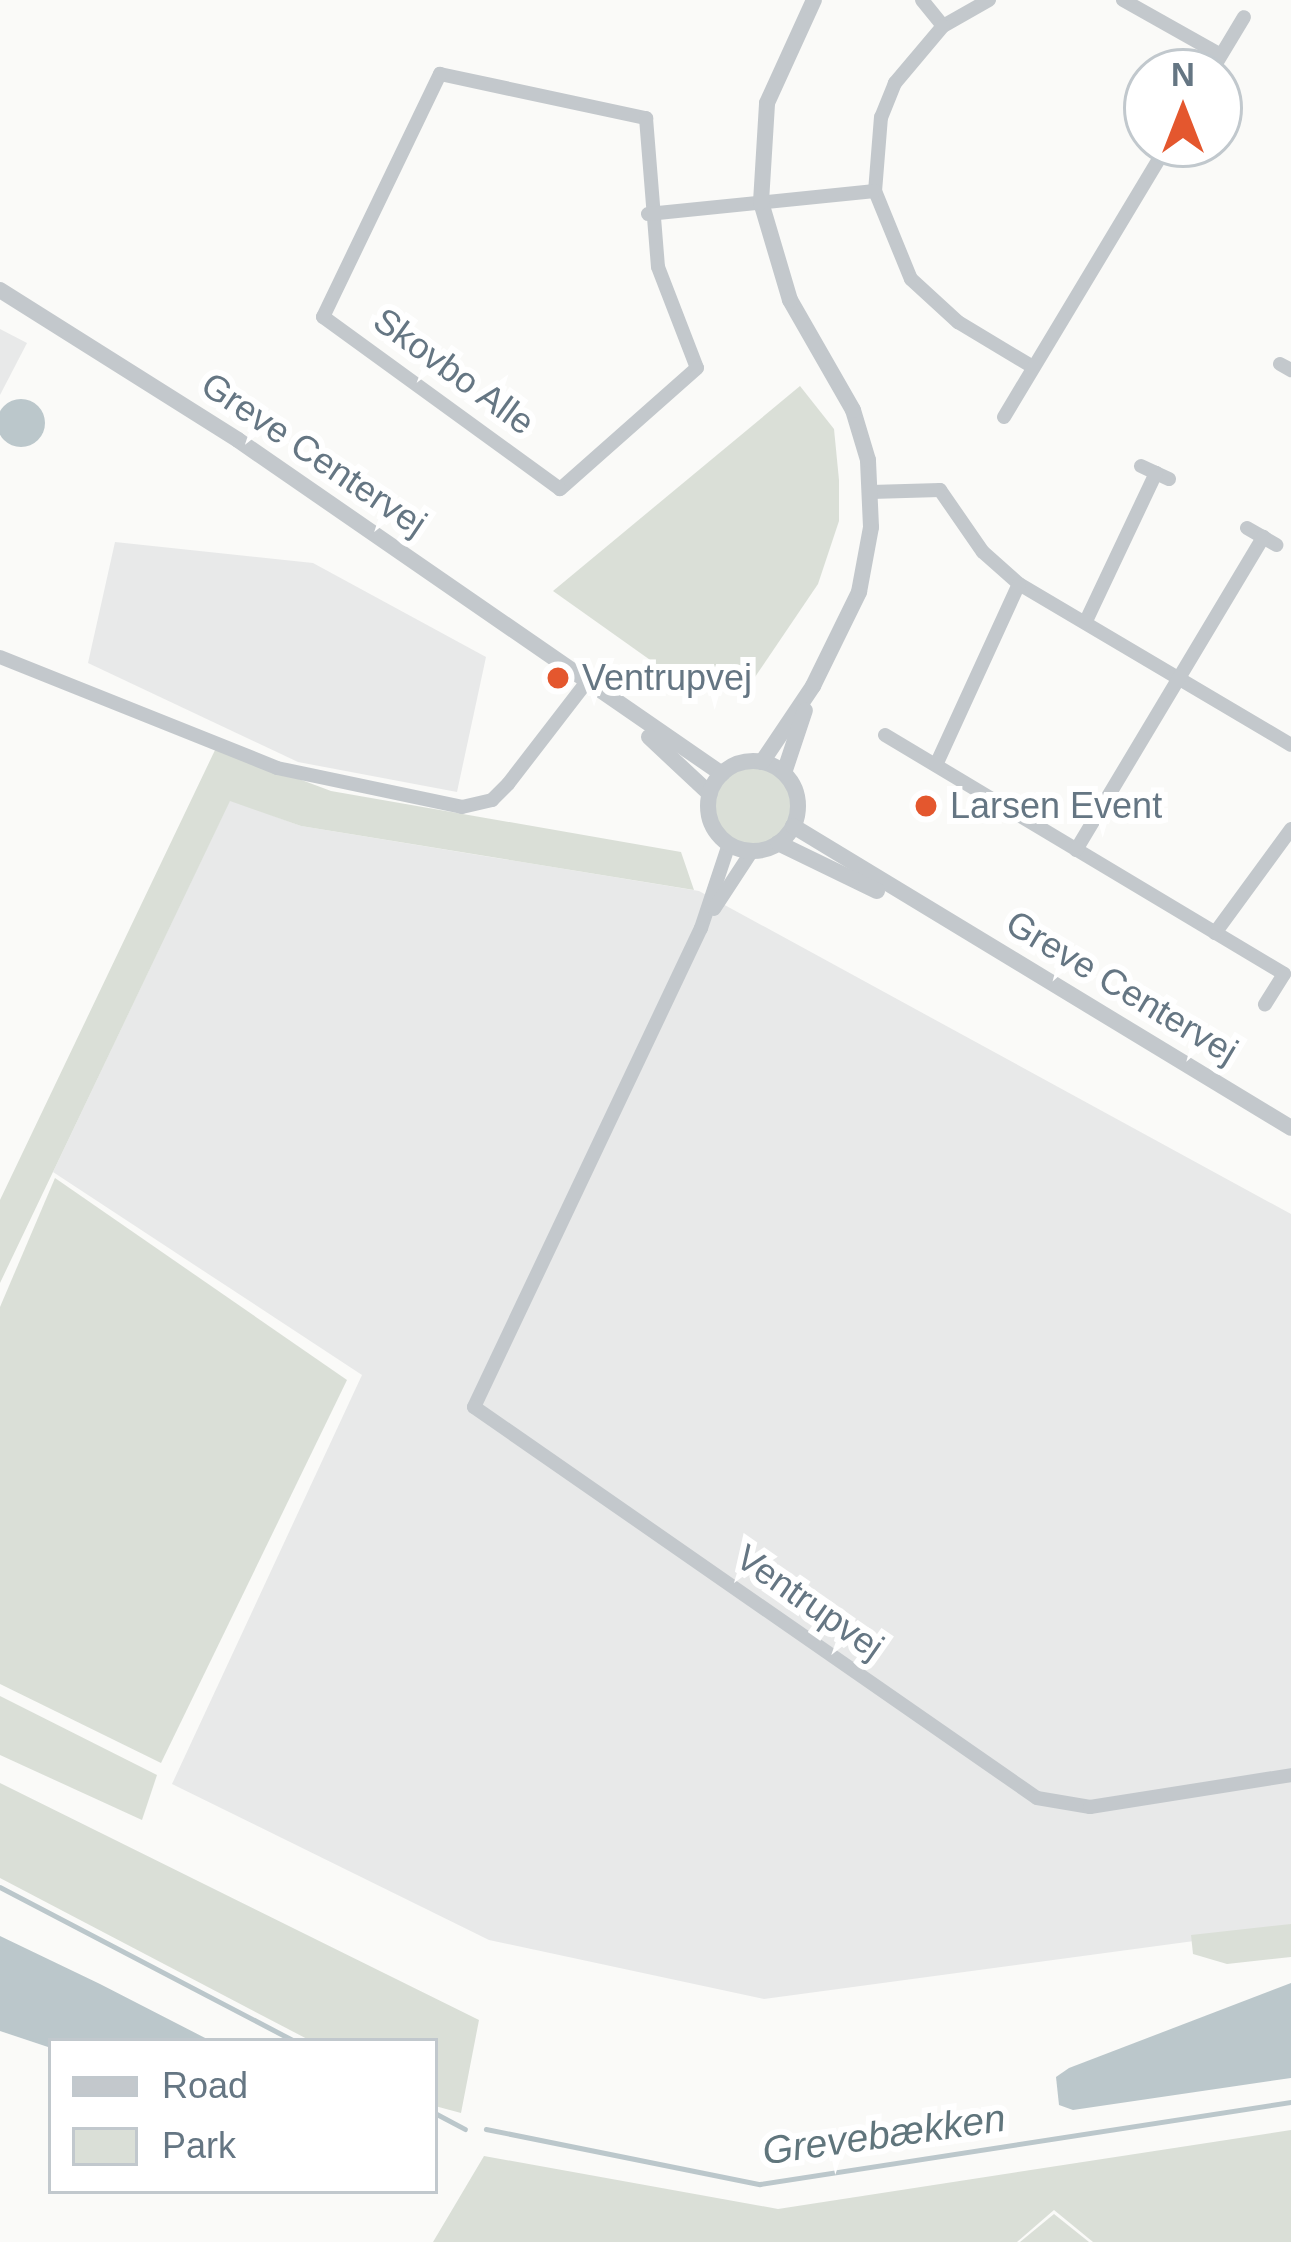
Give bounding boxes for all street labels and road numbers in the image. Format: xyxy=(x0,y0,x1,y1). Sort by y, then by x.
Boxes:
street label: Skovbo Alle xyxy=(364,298,544,444)
street label: Greve Centervej xyxy=(193,363,435,545)
street label: Greve Centervej xyxy=(999,901,1245,1073)
street label: Ventrupvej xyxy=(728,1536,892,1668)

